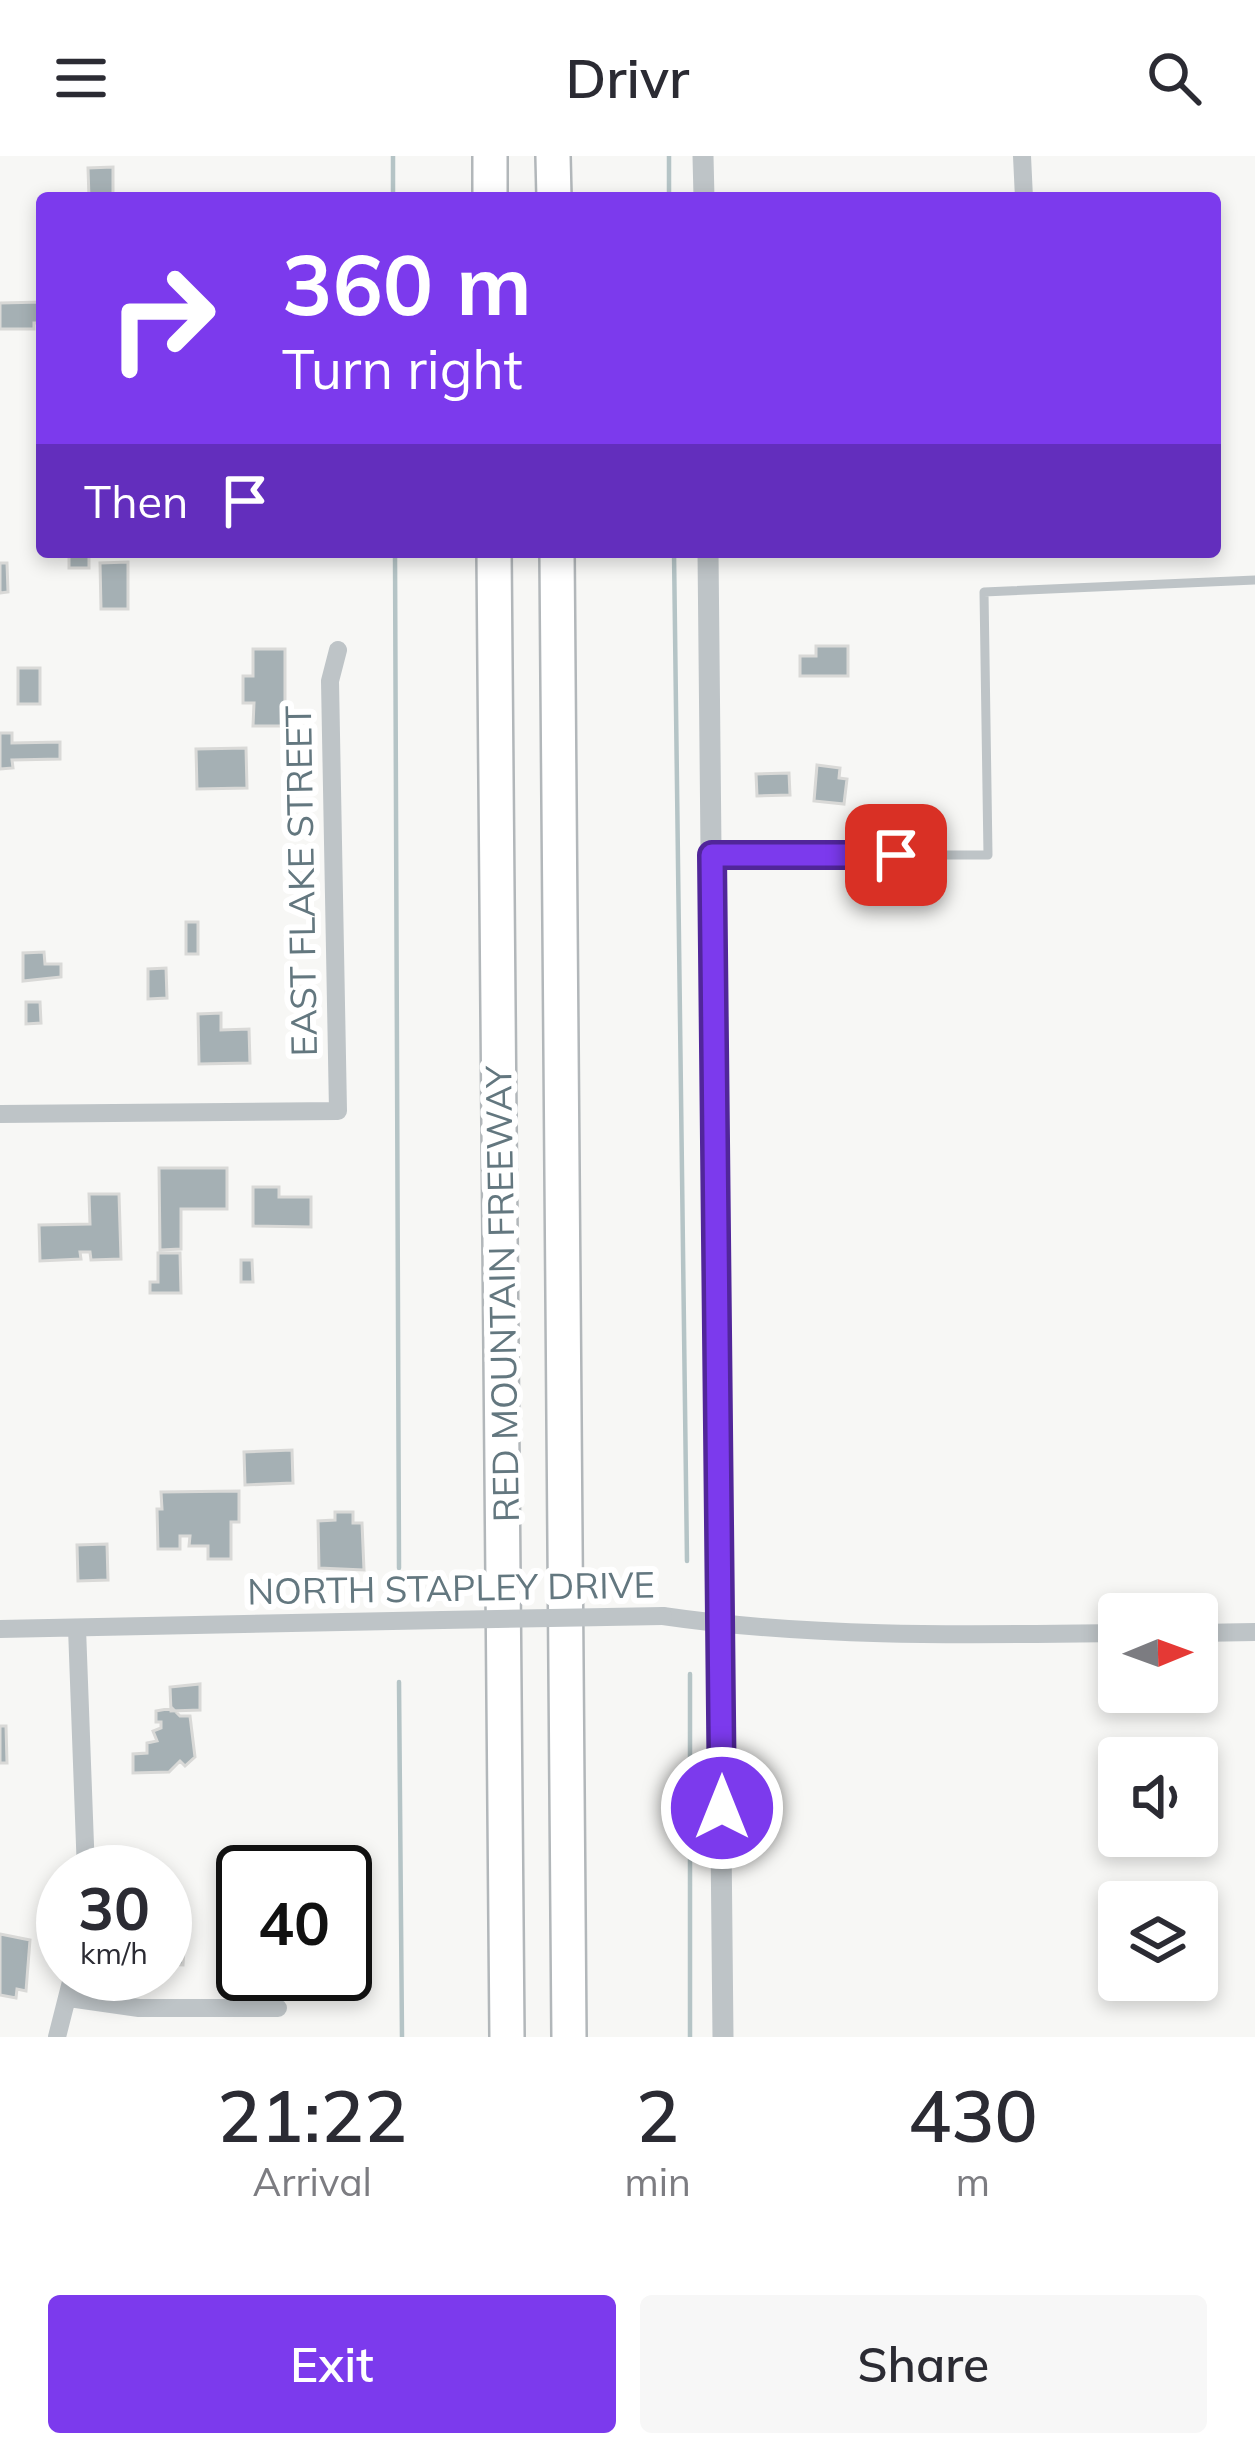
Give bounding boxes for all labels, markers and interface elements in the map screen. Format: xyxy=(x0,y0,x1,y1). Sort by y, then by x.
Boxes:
text: Drivr xyxy=(566,44,689,112)
icon: menu xyxy=(48,45,114,111)
icon: search xyxy=(1141,45,1207,111)
text: 360 m xyxy=(282,231,532,336)
icon: right xyxy=(84,240,240,396)
text: Turn right xyxy=(282,335,523,403)
icon: arrive xyxy=(212,468,278,534)
text: Then xyxy=(84,473,188,529)
street label: EAST FLAKE STREET xyxy=(275,705,326,1057)
pin xyxy=(845,804,947,906)
icon: arrive xyxy=(863,822,929,888)
street label: RED MOUNTAIN FREEWAY xyxy=(475,1064,528,1523)
street label: NORTH STAPLEY DRIVE xyxy=(247,1561,655,1614)
north arrow xyxy=(1098,1593,1218,1713)
map controls xyxy=(1098,1593,1218,2001)
button: sound xyxy=(1098,1737,1218,1857)
position arrow xyxy=(659,1745,785,1871)
speed limit sign: 40 xyxy=(216,1845,372,2001)
text: 30 xyxy=(78,1870,150,1945)
button: layers xyxy=(1098,1881,1218,2001)
text: km/h xyxy=(80,1934,148,1972)
text: 21:22 xyxy=(217,2070,407,2160)
text: 2 xyxy=(636,2070,679,2160)
text: 430 xyxy=(908,2070,1038,2160)
text: Arrival xyxy=(253,2157,372,2206)
text: min xyxy=(624,2157,691,2206)
text: m xyxy=(956,2157,990,2206)
button: Exit xyxy=(48,2295,616,2433)
button: Share xyxy=(640,2295,1207,2433)

